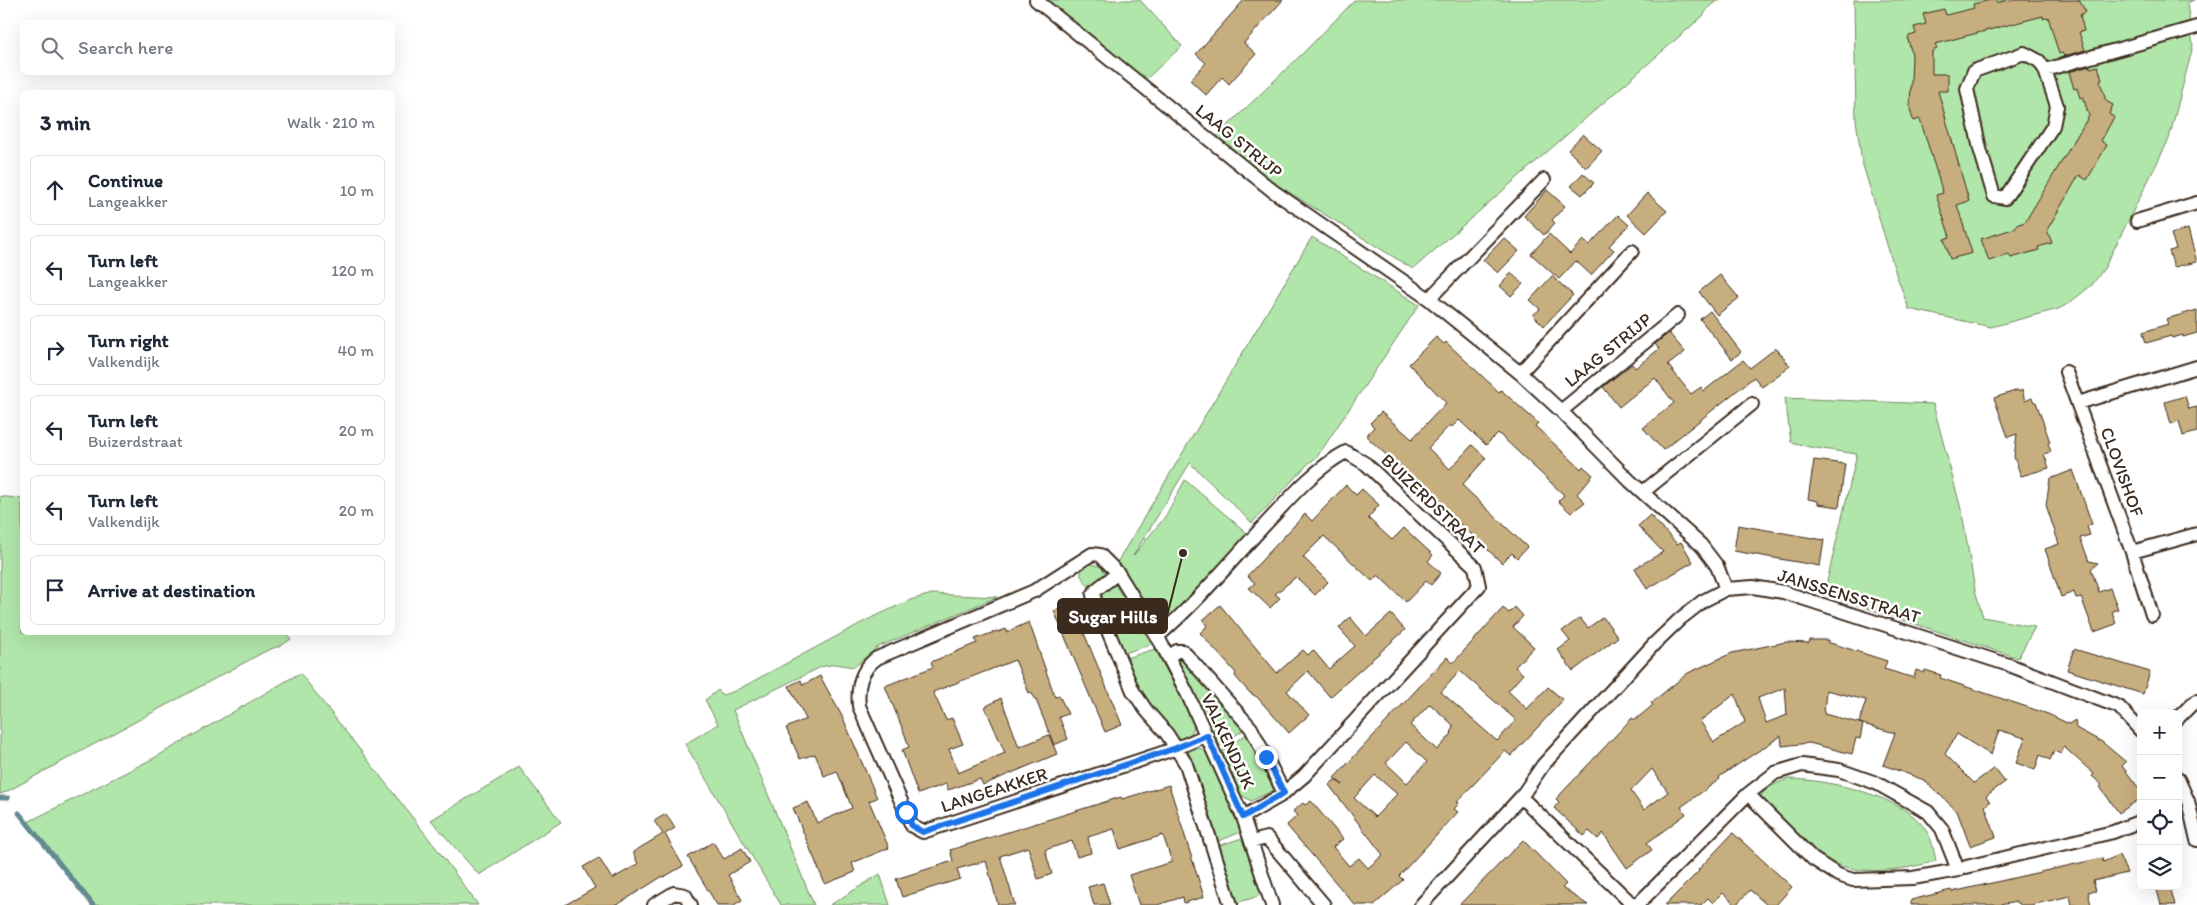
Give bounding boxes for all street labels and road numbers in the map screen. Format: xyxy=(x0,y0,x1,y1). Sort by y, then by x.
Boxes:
street label: LAAG STRIJP xyxy=(1191,99,1287,183)
street label: LAAG STRIJP xyxy=(1560,308,1656,392)
street label: CLOVISHOF xyxy=(2096,424,2149,521)
street label: BUIZERDSTRAAT xyxy=(1377,449,1489,559)
street label: JANSSENSSTRAAT xyxy=(1775,564,1923,628)
street label: VALKENDIJK xyxy=(1196,690,1260,793)
street label: LANGEAKKER xyxy=(938,762,1050,818)

